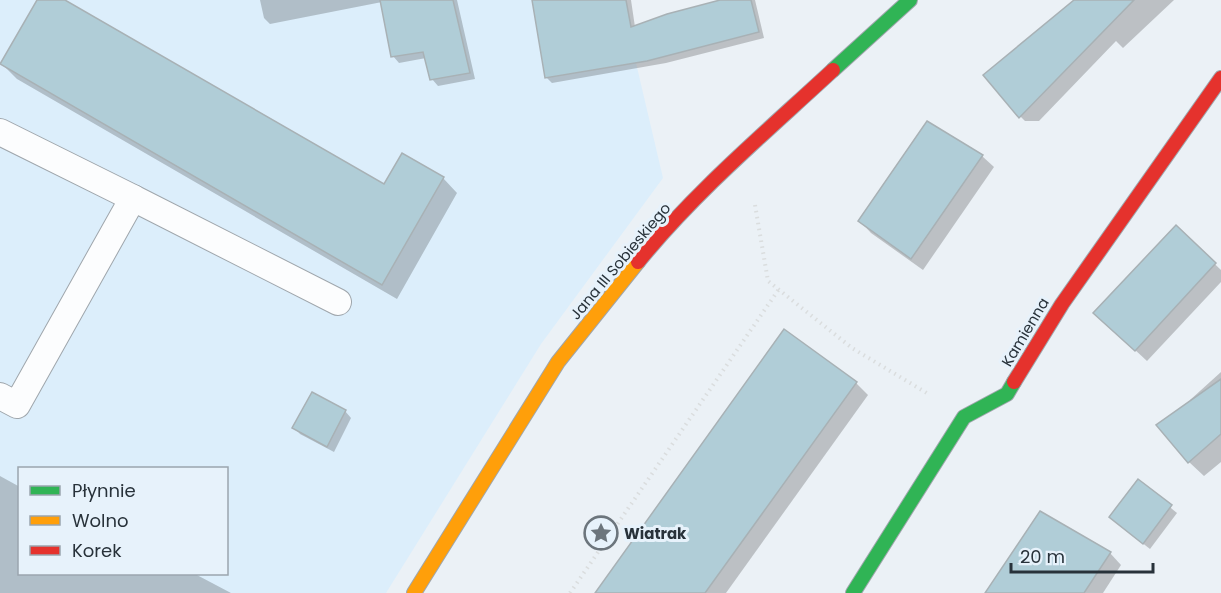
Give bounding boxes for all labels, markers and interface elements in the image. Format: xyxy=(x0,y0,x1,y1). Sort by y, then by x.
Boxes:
street label: Jana III Sobieskiego xyxy=(565,198,675,324)
street label: Kamienna xyxy=(996,294,1054,370)
legend xyxy=(18,467,228,575)
text: Płynnie xyxy=(72,478,136,503)
text: Wolno xyxy=(72,508,129,533)
place icon: Wiatrak xyxy=(583,515,619,551)
place label: Wiatrak xyxy=(624,523,687,544)
scale bar xyxy=(1011,536,1154,574)
text: Korek xyxy=(72,538,122,563)
text: 20 m xyxy=(1020,544,1065,569)

